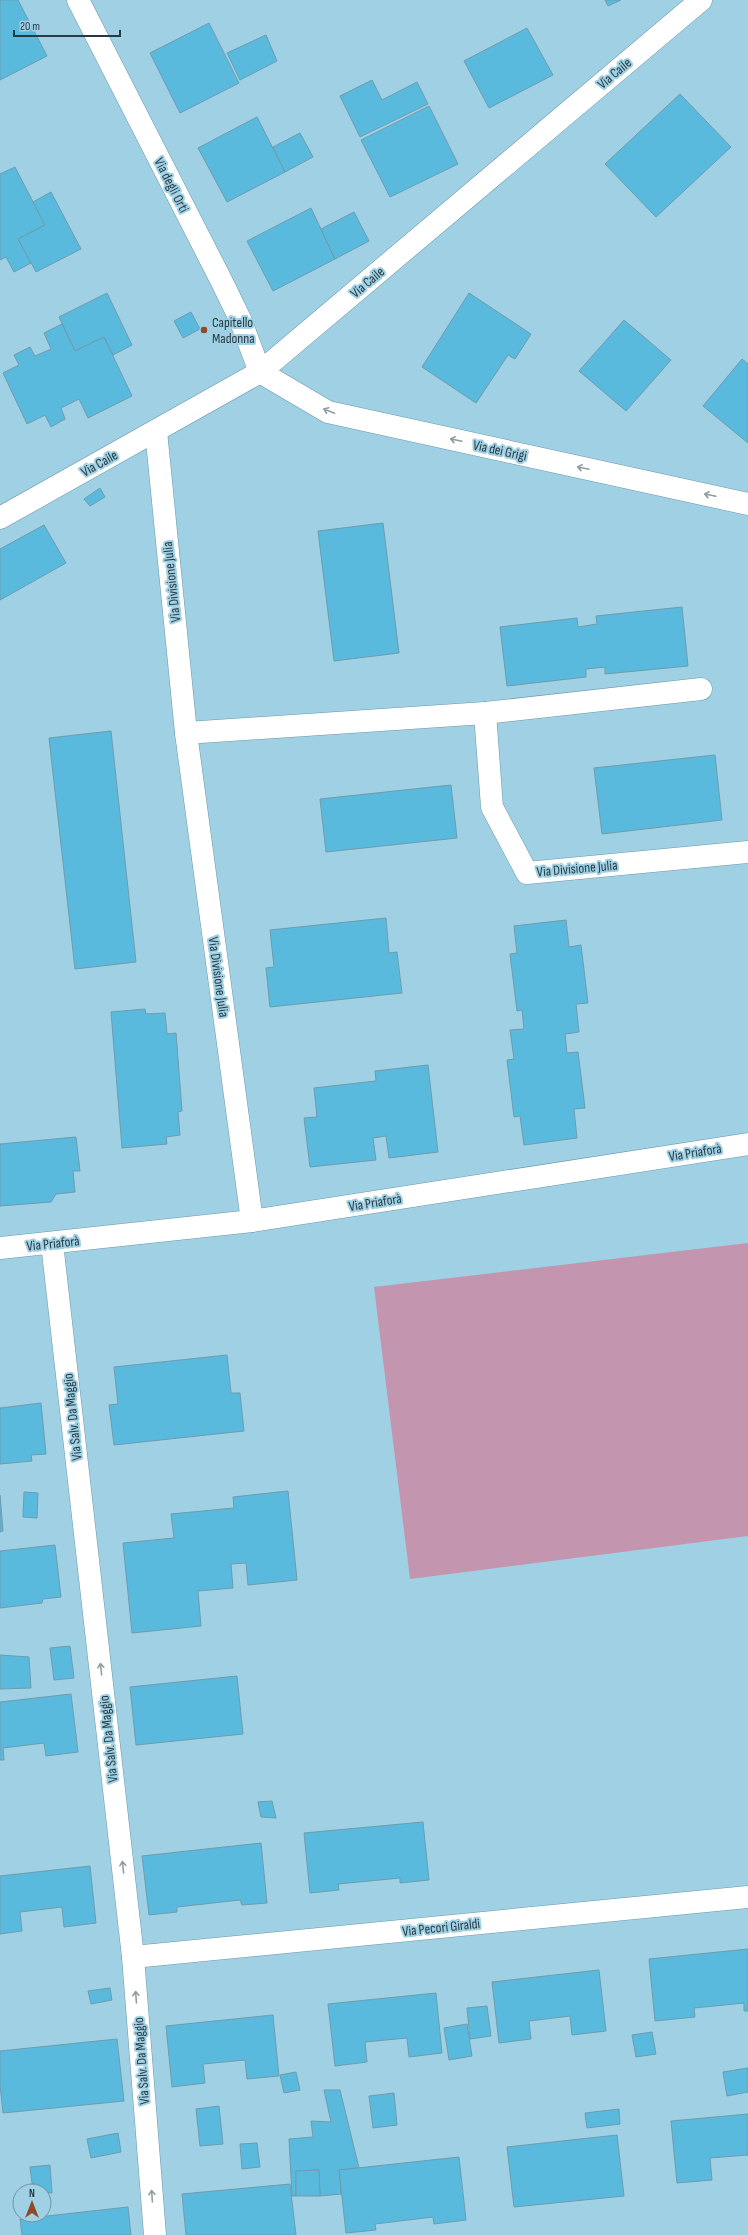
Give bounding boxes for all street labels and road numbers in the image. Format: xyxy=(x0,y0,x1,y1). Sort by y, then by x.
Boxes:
street label: Via Caile xyxy=(594,54,635,93)
street label: Via degli Orti xyxy=(151,155,193,215)
street label: Via Caile xyxy=(347,263,388,302)
street label: Via dei Grigi xyxy=(471,436,528,464)
street label: Via Caile xyxy=(78,446,121,480)
street label: Via Divisione Julia xyxy=(159,541,184,623)
street label: Via Divisione Julia xyxy=(536,857,618,880)
street label: Via Divisione Julia xyxy=(204,936,233,1018)
street label: Via Priaforà xyxy=(667,1140,723,1165)
street label: Via Priaforà xyxy=(347,1190,403,1215)
street label: Via Priaforà xyxy=(26,1232,80,1255)
street label: Via Salv. Da Maggio xyxy=(59,1372,86,1461)
street label: Via Salv. Da Maggio xyxy=(95,1694,122,1783)
street label: Via Pecori Giraldi xyxy=(401,1915,481,1940)
street label: Via Salv. Da Maggio xyxy=(130,2016,153,2105)

